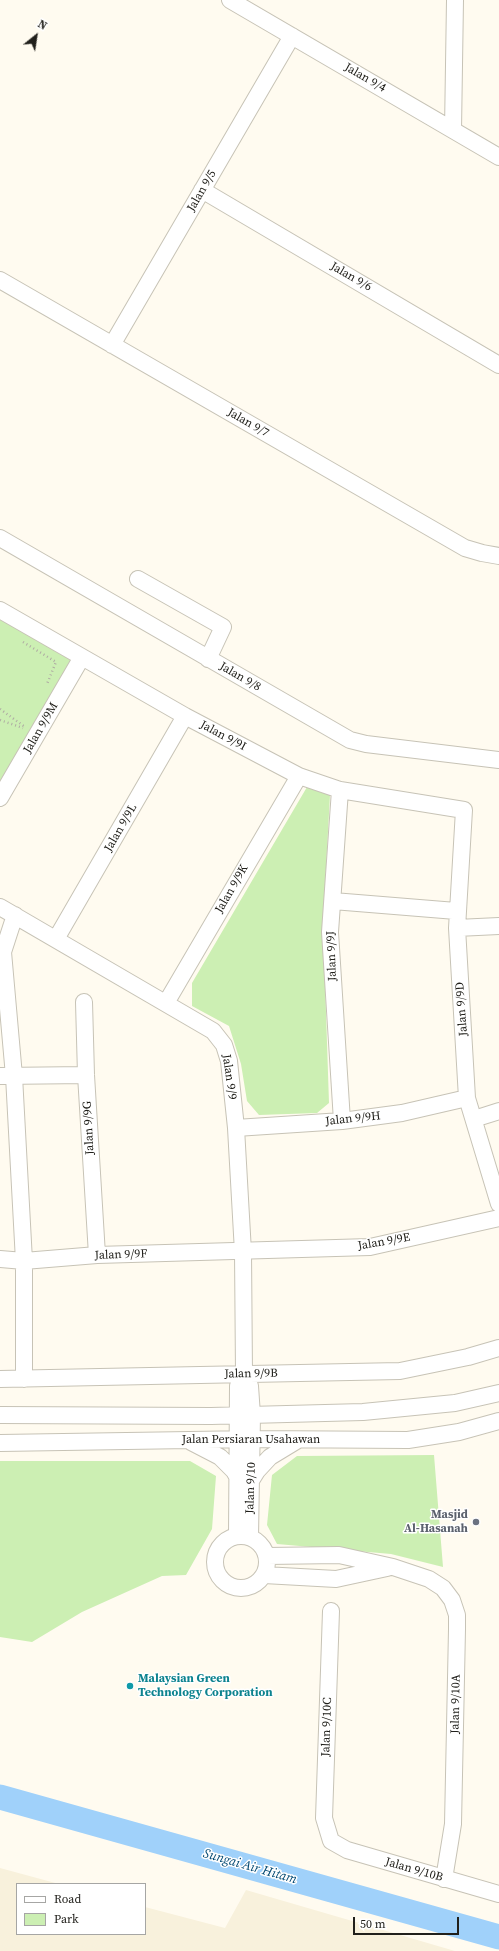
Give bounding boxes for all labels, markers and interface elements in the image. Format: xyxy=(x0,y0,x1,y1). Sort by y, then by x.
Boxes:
north arrow xyxy=(16,16,56,56)
text: N xyxy=(35,17,49,34)
street label: Jalan 9/4 xyxy=(342,60,388,96)
street label: Jalan 9/5 xyxy=(184,168,220,214)
street label: Jalan 9/6 xyxy=(328,259,374,295)
street label: Jalan 9/7 xyxy=(225,405,271,441)
street label: Jalan 9/8 xyxy=(217,659,263,695)
street label: Jalan 9/9M xyxy=(21,700,61,756)
street label: Jalan 9/9I xyxy=(197,718,249,754)
street label: Jalan 9/9L xyxy=(102,801,140,855)
street label: Jalan 9/9K xyxy=(212,862,252,916)
street label: Jalan 9/9J xyxy=(324,931,340,981)
street label: Jalan 9/9D xyxy=(453,981,471,1037)
street label: Jalan 9/9 xyxy=(219,1053,239,1101)
street label: Jalan 9/9G xyxy=(80,1101,98,1155)
street label: Jalan 9/9H xyxy=(325,1109,381,1129)
street label: Jalan 9/9E xyxy=(357,1230,411,1254)
street label: Jalan 9/9F xyxy=(94,1247,148,1263)
street label: Jalan 9/9B xyxy=(224,1366,278,1382)
street label: Jalan Persiaran Usahawan xyxy=(182,1433,320,1447)
street label: Jalan 9/10 xyxy=(243,1462,259,1514)
place label: Masjid Al-Hasanah xyxy=(404,1508,468,1536)
marker: Masjid Al-Hasanah xyxy=(471,1517,481,1527)
place label: Malaysian Green Technology Corporation xyxy=(138,1672,273,1700)
street label: Jalan 9/10A xyxy=(448,1674,464,1734)
marker: Malaysian Green Technology Corporation xyxy=(125,1681,135,1691)
street label: Jalan 9/10C xyxy=(319,1697,335,1757)
water label: Sungai Air Hitam xyxy=(201,1846,299,1888)
street label: Jalan 9/10B xyxy=(383,1855,445,1885)
legend xyxy=(16,1883,146,1935)
text: Road xyxy=(54,1891,81,1907)
scale bar xyxy=(355,1909,461,1935)
text: Park xyxy=(54,1911,79,1927)
text: 50 m xyxy=(360,1916,386,1932)

